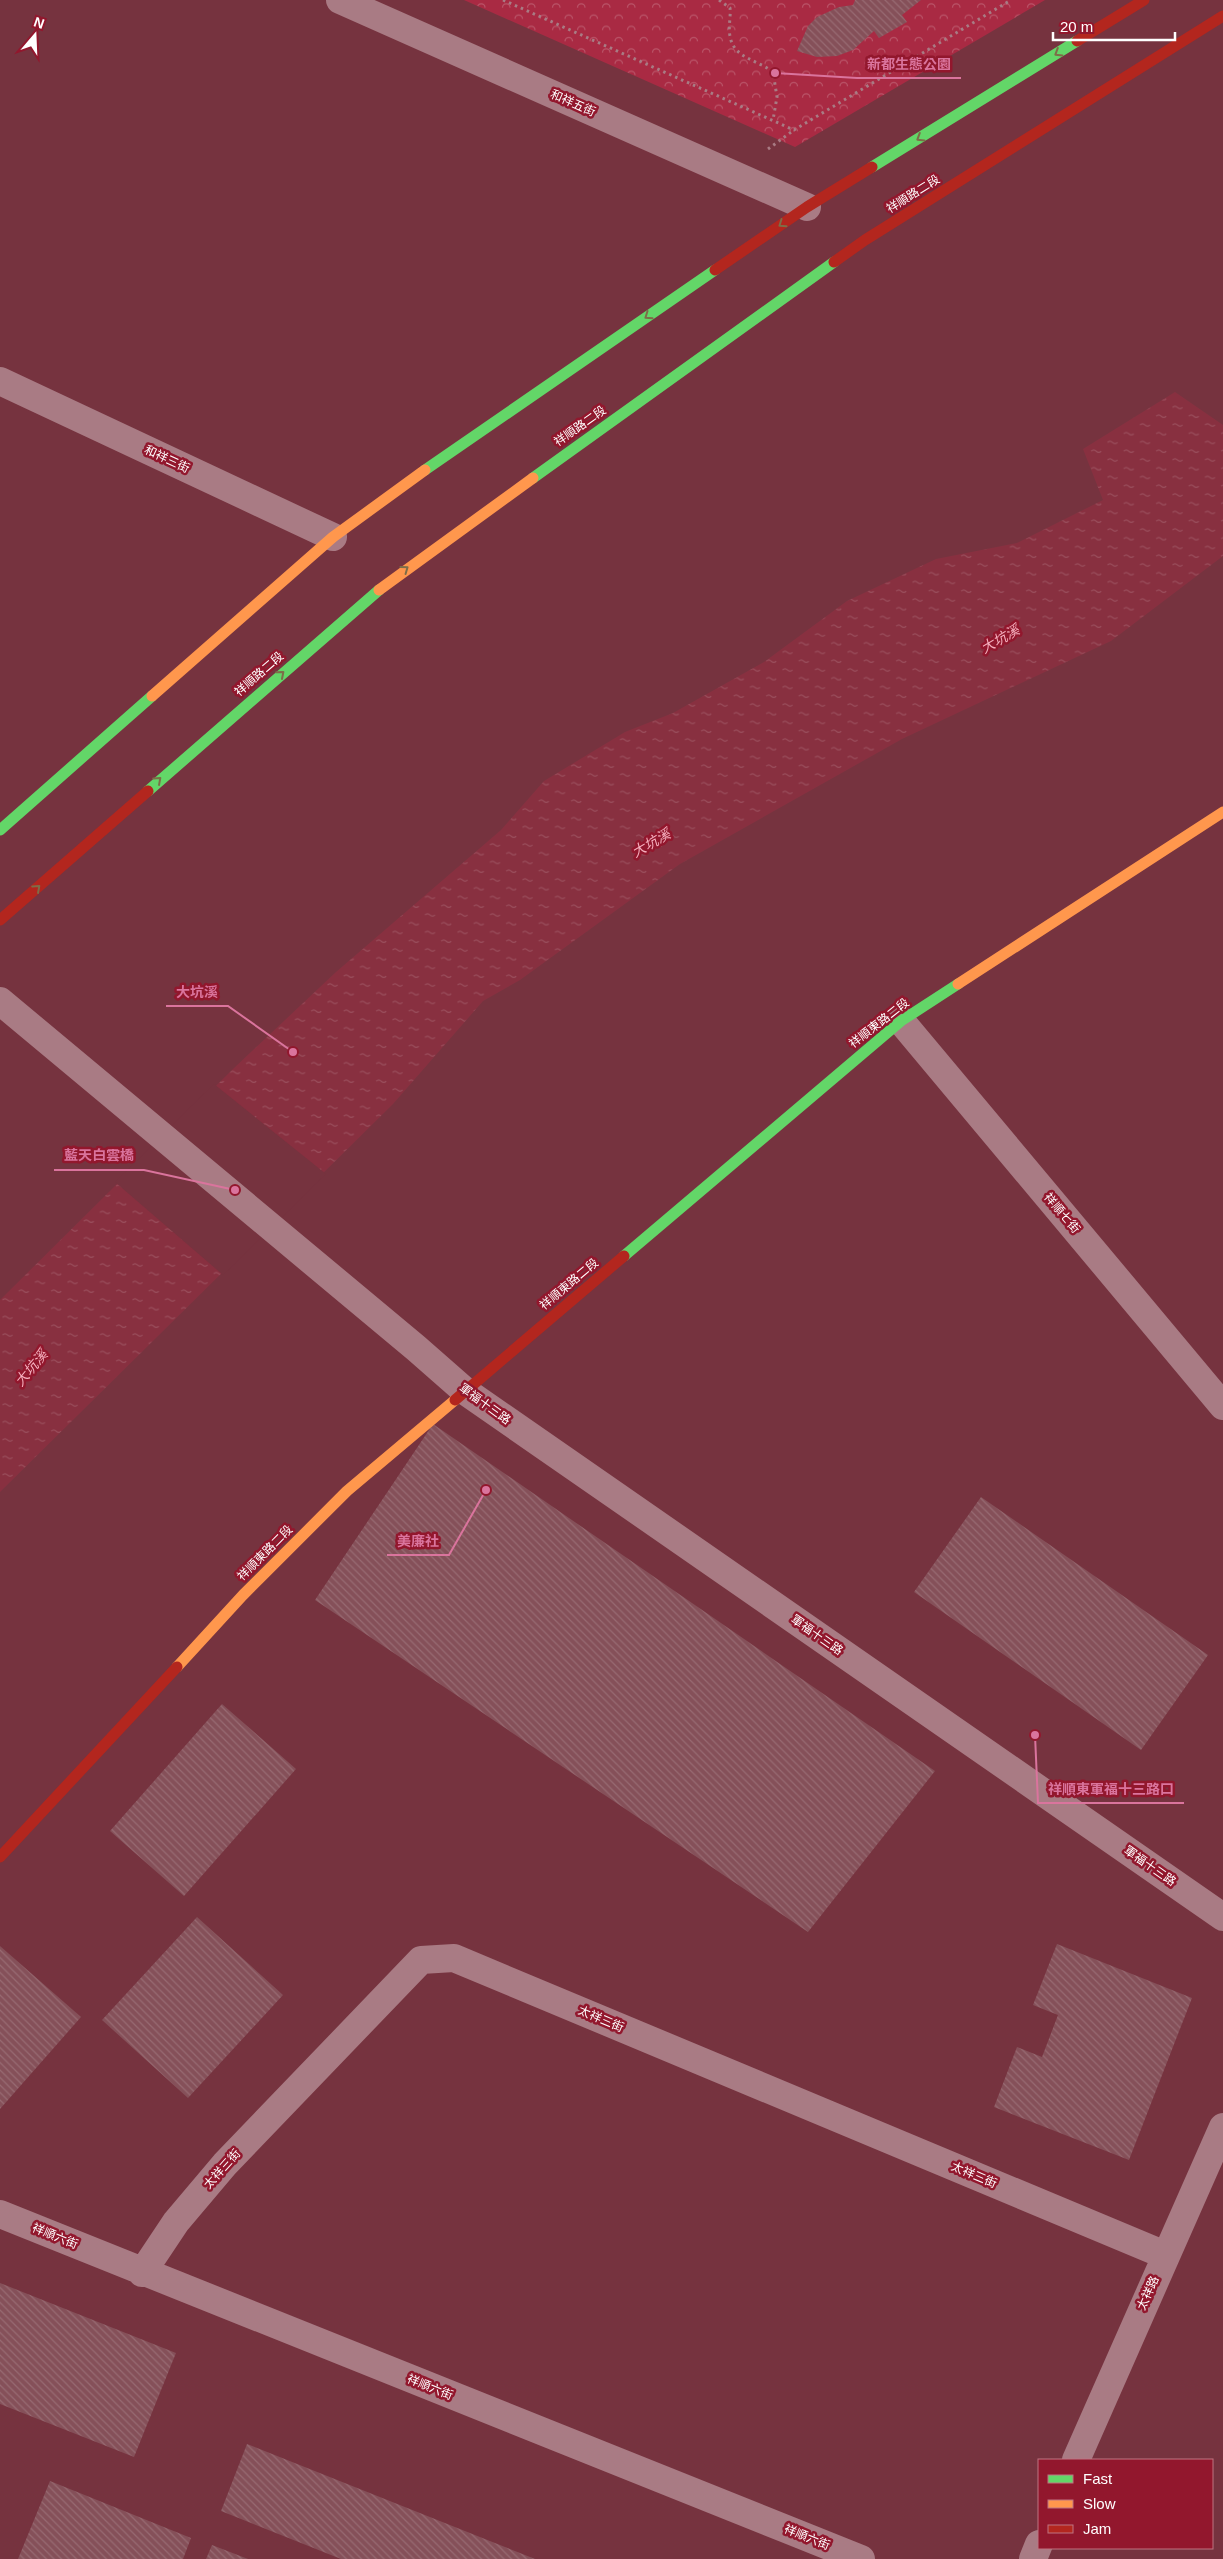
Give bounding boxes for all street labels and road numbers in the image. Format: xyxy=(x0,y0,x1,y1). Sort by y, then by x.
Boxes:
street label: 和祥五街 xyxy=(548,87,598,119)
street label: 祥順路二段 xyxy=(884,172,942,216)
street label: 祥順路二段 xyxy=(551,403,609,449)
street label: 和祥三街 xyxy=(142,443,192,475)
street label: 祥順路二段 xyxy=(232,649,286,699)
street label: 祥順東路二段 xyxy=(846,995,912,1051)
street label: 祥順七街 xyxy=(1041,1190,1083,1236)
street label: 祥順東路二段 xyxy=(537,1255,601,1313)
street label: 軍福十三路 xyxy=(457,1381,513,1427)
street label: 祥順東路二段 xyxy=(235,1523,295,1583)
street label: 軍福十三路 xyxy=(788,1612,846,1658)
street label: 軍福十三路 xyxy=(1121,1843,1179,1889)
street label: 太祥三街 xyxy=(576,2003,626,2035)
street label: 太祥三街 xyxy=(201,2146,243,2192)
street label: 太祥三街 xyxy=(949,2159,999,2191)
street label: 祥順六街 xyxy=(30,2221,80,2251)
street label: 太祥路 xyxy=(1134,2274,1162,2312)
street label: 祥順六街 xyxy=(405,2372,455,2402)
street label: 祥順六街 xyxy=(782,2522,832,2552)

